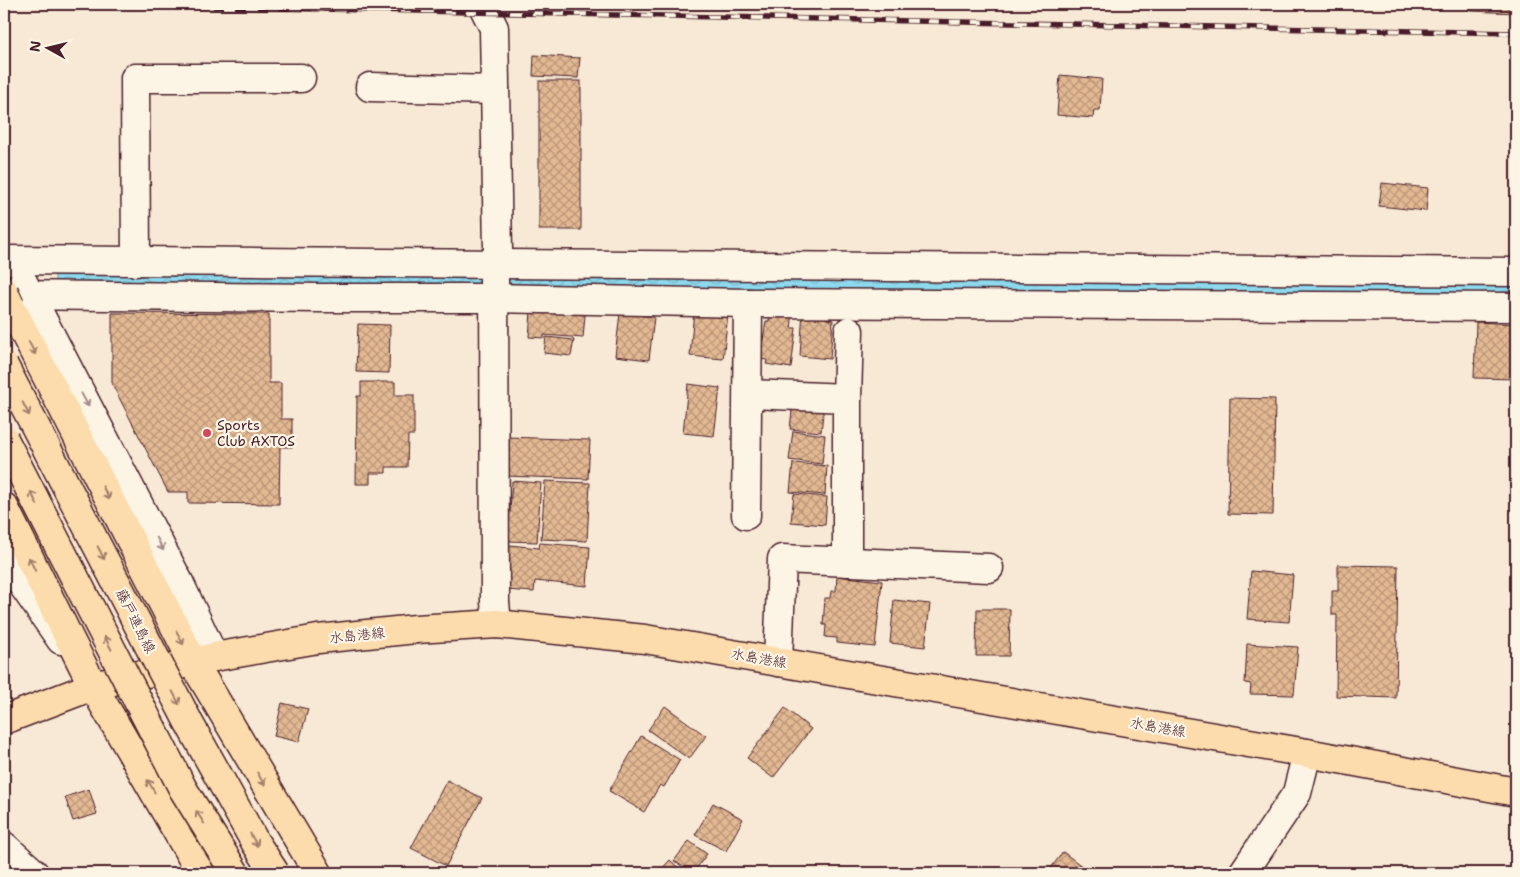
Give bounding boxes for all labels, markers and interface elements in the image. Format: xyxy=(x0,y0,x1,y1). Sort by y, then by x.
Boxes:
north arrow xyxy=(22,22,72,72)
text: N xyxy=(25,39,45,53)
one-way arrow xyxy=(28,340,37,355)
one-way arrow xyxy=(80,393,90,408)
one-way arrow xyxy=(22,401,31,416)
place label: Sports Club AXTOS xyxy=(217,416,295,450)
marker: Sports Club AXTOS xyxy=(201,427,213,439)
one-way arrow xyxy=(102,485,111,500)
one-way arrow xyxy=(29,491,38,506)
one-way arrow xyxy=(155,537,165,552)
one-way arrow xyxy=(96,546,106,561)
one-way arrow xyxy=(27,557,36,572)
street label: 藤戸連島線 xyxy=(112,586,160,656)
street label: 水島港線 xyxy=(328,623,386,647)
one-way arrow xyxy=(175,630,185,645)
one-way arrow xyxy=(103,636,112,651)
street label: 水島港線 xyxy=(730,644,788,672)
one-way arrow xyxy=(171,690,181,705)
street label: 水島港線 xyxy=(1129,713,1187,741)
one-way arrow xyxy=(256,771,266,785)
one-way arrow xyxy=(145,779,155,793)
one-way arrow xyxy=(195,810,206,824)
one-way arrow xyxy=(250,832,259,847)

